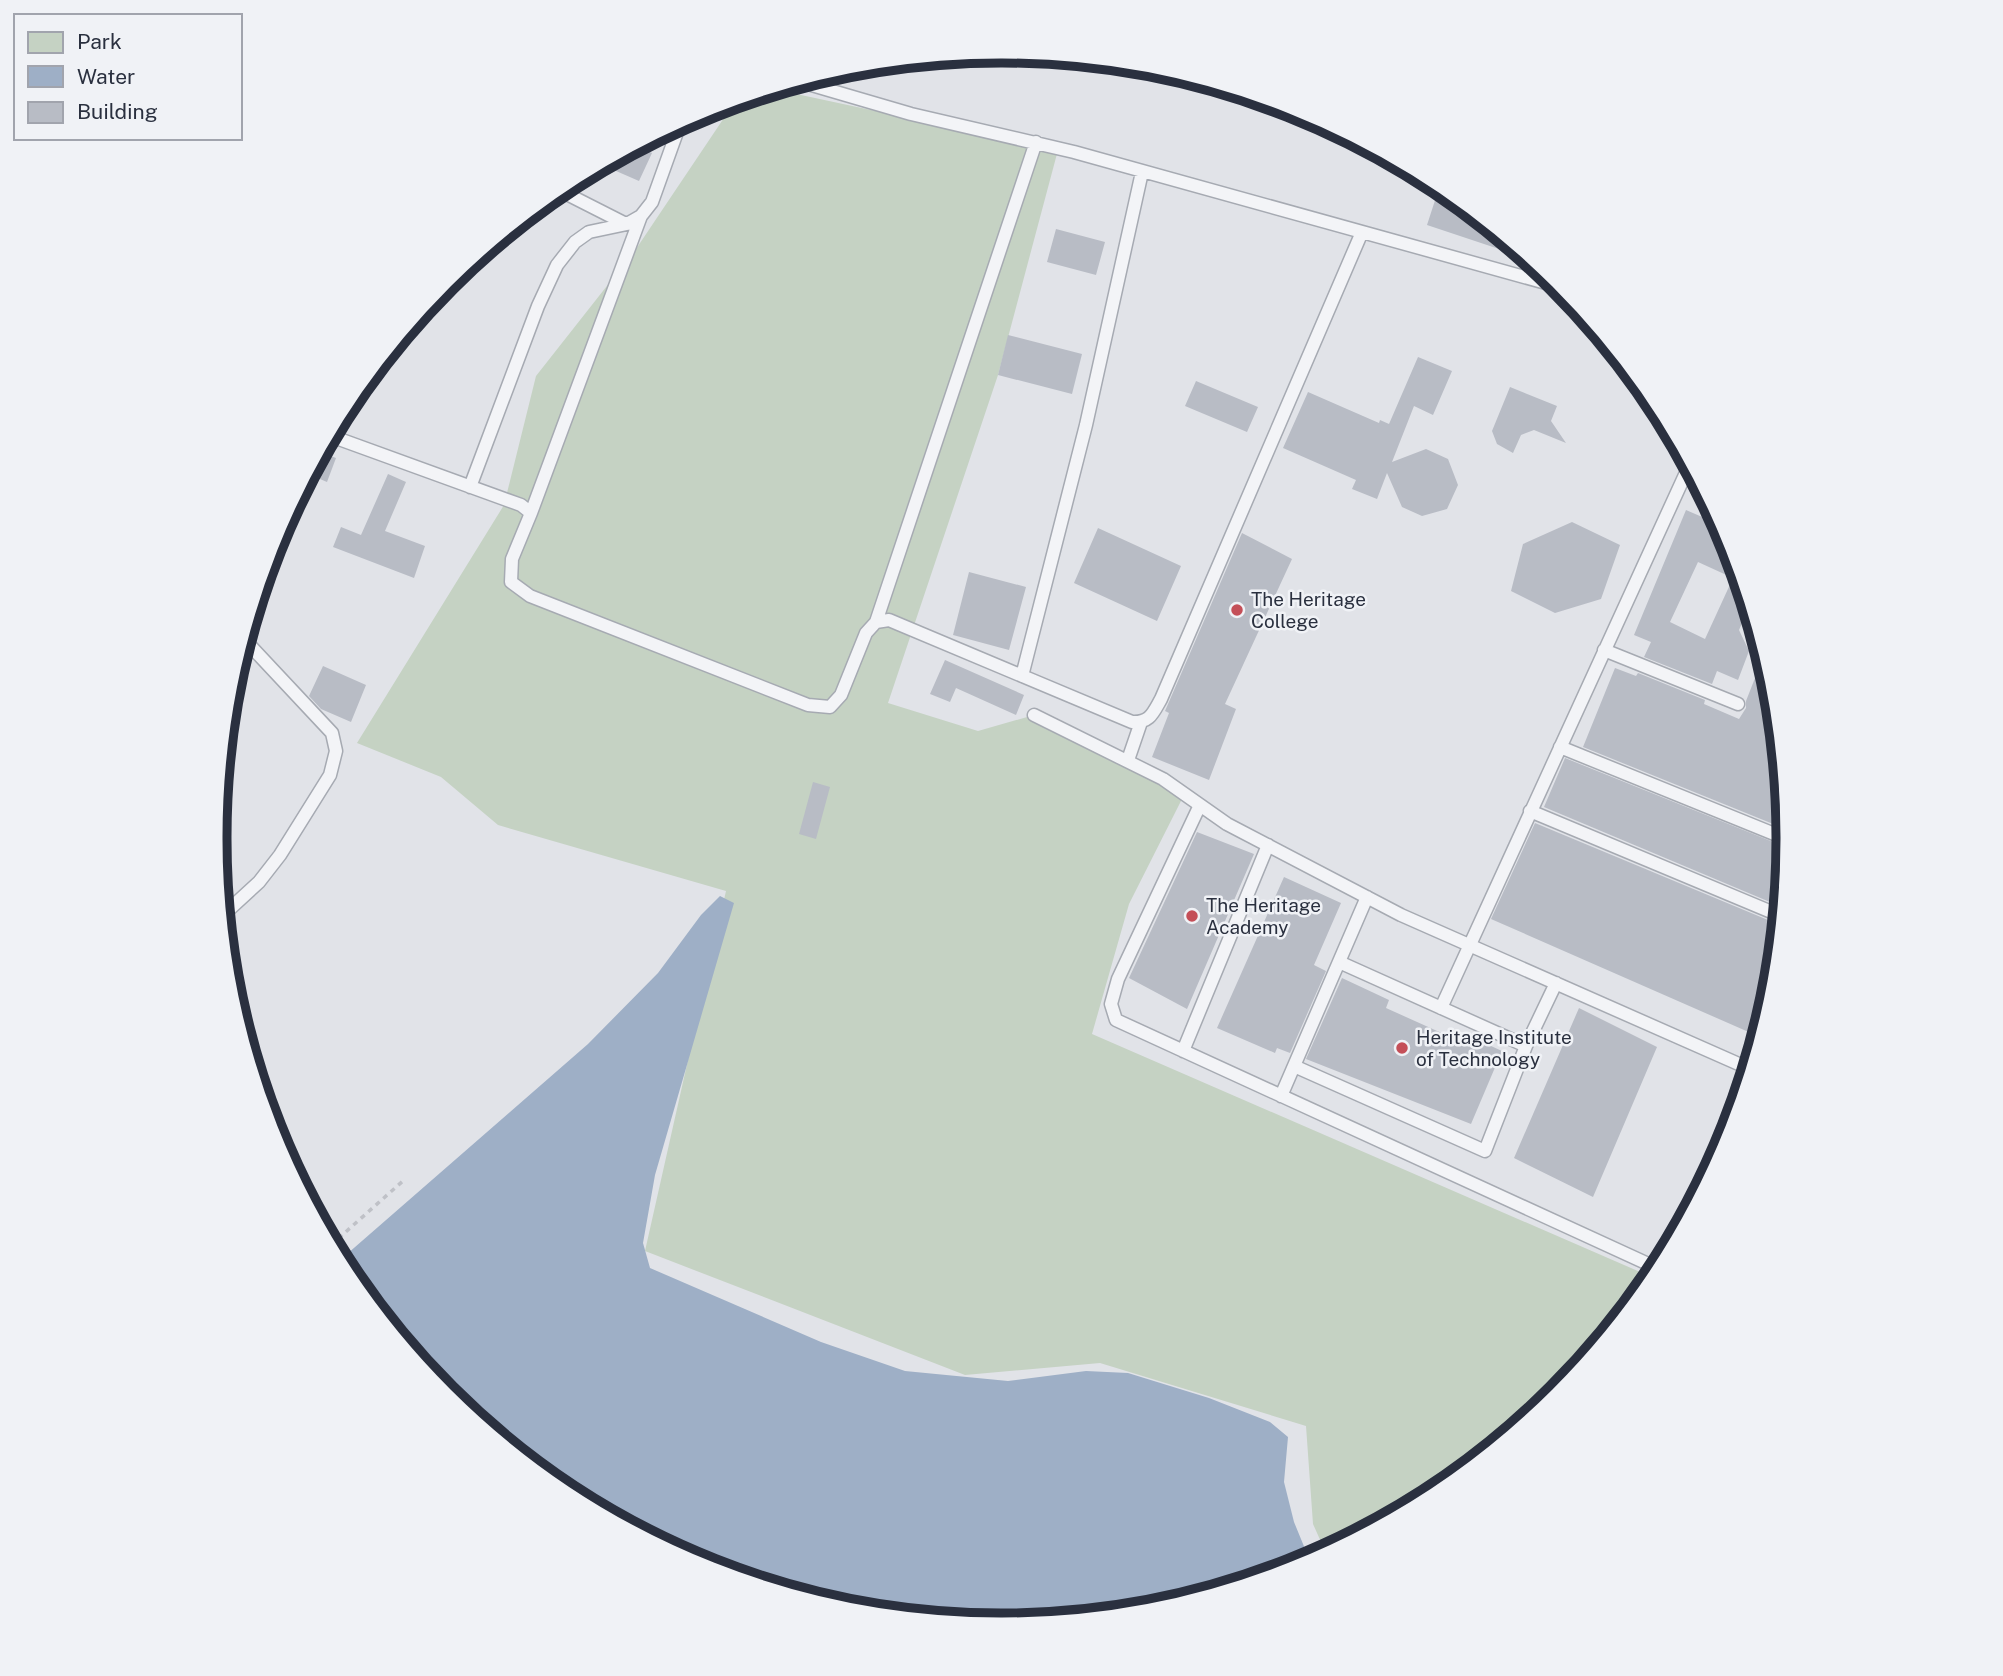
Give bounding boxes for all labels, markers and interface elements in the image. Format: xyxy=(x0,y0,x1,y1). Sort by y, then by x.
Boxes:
legend xyxy=(14,14,242,140)
text: Park xyxy=(77,29,122,54)
text: Water xyxy=(77,64,135,89)
text: Building xyxy=(77,99,158,124)
place label: The Heritage College xyxy=(1251,588,1366,632)
marker: The Heritage College xyxy=(1229,602,1245,618)
place label: The Heritage Academy xyxy=(1206,894,1321,938)
marker: The Heritage Academy xyxy=(1184,908,1200,924)
place label: Heritage Institute of Technology xyxy=(1416,1026,1572,1070)
marker: Heritage Institute of Technology xyxy=(1394,1040,1410,1056)

